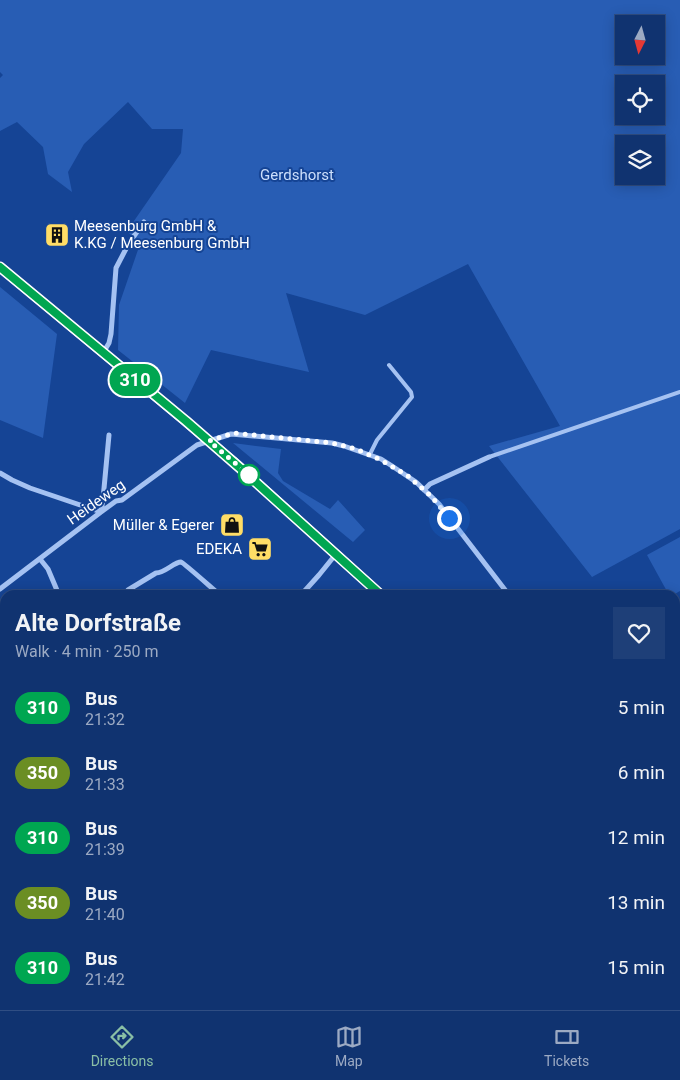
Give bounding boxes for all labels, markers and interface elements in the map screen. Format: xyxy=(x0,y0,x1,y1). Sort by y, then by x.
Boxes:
north arrow xyxy=(615,15,665,65)
map controls xyxy=(615,15,665,185)
button: locate xyxy=(615,75,665,125)
button: layers xyxy=(615,135,665,185)
park label: Gerdshorst xyxy=(260,166,334,184)
place label: Meesenburg GmbH & K.KG / Meesenburg GmbH xyxy=(74,217,250,252)
building icon: Meesenburg GmbH & K.KG / Meesenburg GmbH xyxy=(44,222,70,248)
line badge: 310 xyxy=(106,364,164,396)
text: 310 xyxy=(120,369,150,390)
unlabelled marker xyxy=(238,464,260,486)
street label: Heideweg xyxy=(64,476,128,528)
your location xyxy=(437,506,462,531)
shop icon: Müller & Egerer xyxy=(219,512,245,538)
place label: Müller & Egerer xyxy=(113,516,214,534)
supermarket icon: EDEKA xyxy=(247,536,273,562)
place label: EDEKA xyxy=(196,540,242,558)
button: heart xyxy=(613,607,665,659)
text: Alte Dorfstraße xyxy=(15,609,181,637)
text: Walk · 4 min · 250 m xyxy=(15,642,159,661)
text: Bus xyxy=(85,687,118,710)
text: 5 min xyxy=(618,696,665,719)
text: 310 xyxy=(27,697,58,718)
text: 21:32 xyxy=(85,710,125,729)
text: Bus xyxy=(85,752,118,775)
text: 6 min xyxy=(618,761,665,784)
text: 350 xyxy=(27,762,58,783)
text: 21:33 xyxy=(85,775,125,794)
text: Bus xyxy=(85,817,118,840)
text: 12 min xyxy=(607,826,665,849)
text: 310 xyxy=(27,827,58,848)
text: 21:39 xyxy=(85,840,125,859)
text: Bus xyxy=(85,882,118,905)
text: 13 min xyxy=(607,891,665,914)
text: 350 xyxy=(27,892,58,913)
text: 21:40 xyxy=(85,905,125,924)
text: Bus xyxy=(85,947,118,970)
text: 15 min xyxy=(607,956,665,979)
text: 310 xyxy=(27,957,58,978)
text: 21:42 xyxy=(85,970,125,989)
tab: Directions xyxy=(91,1023,154,1069)
tab: Map xyxy=(335,1023,363,1069)
tab: Tickets xyxy=(544,1023,589,1069)

